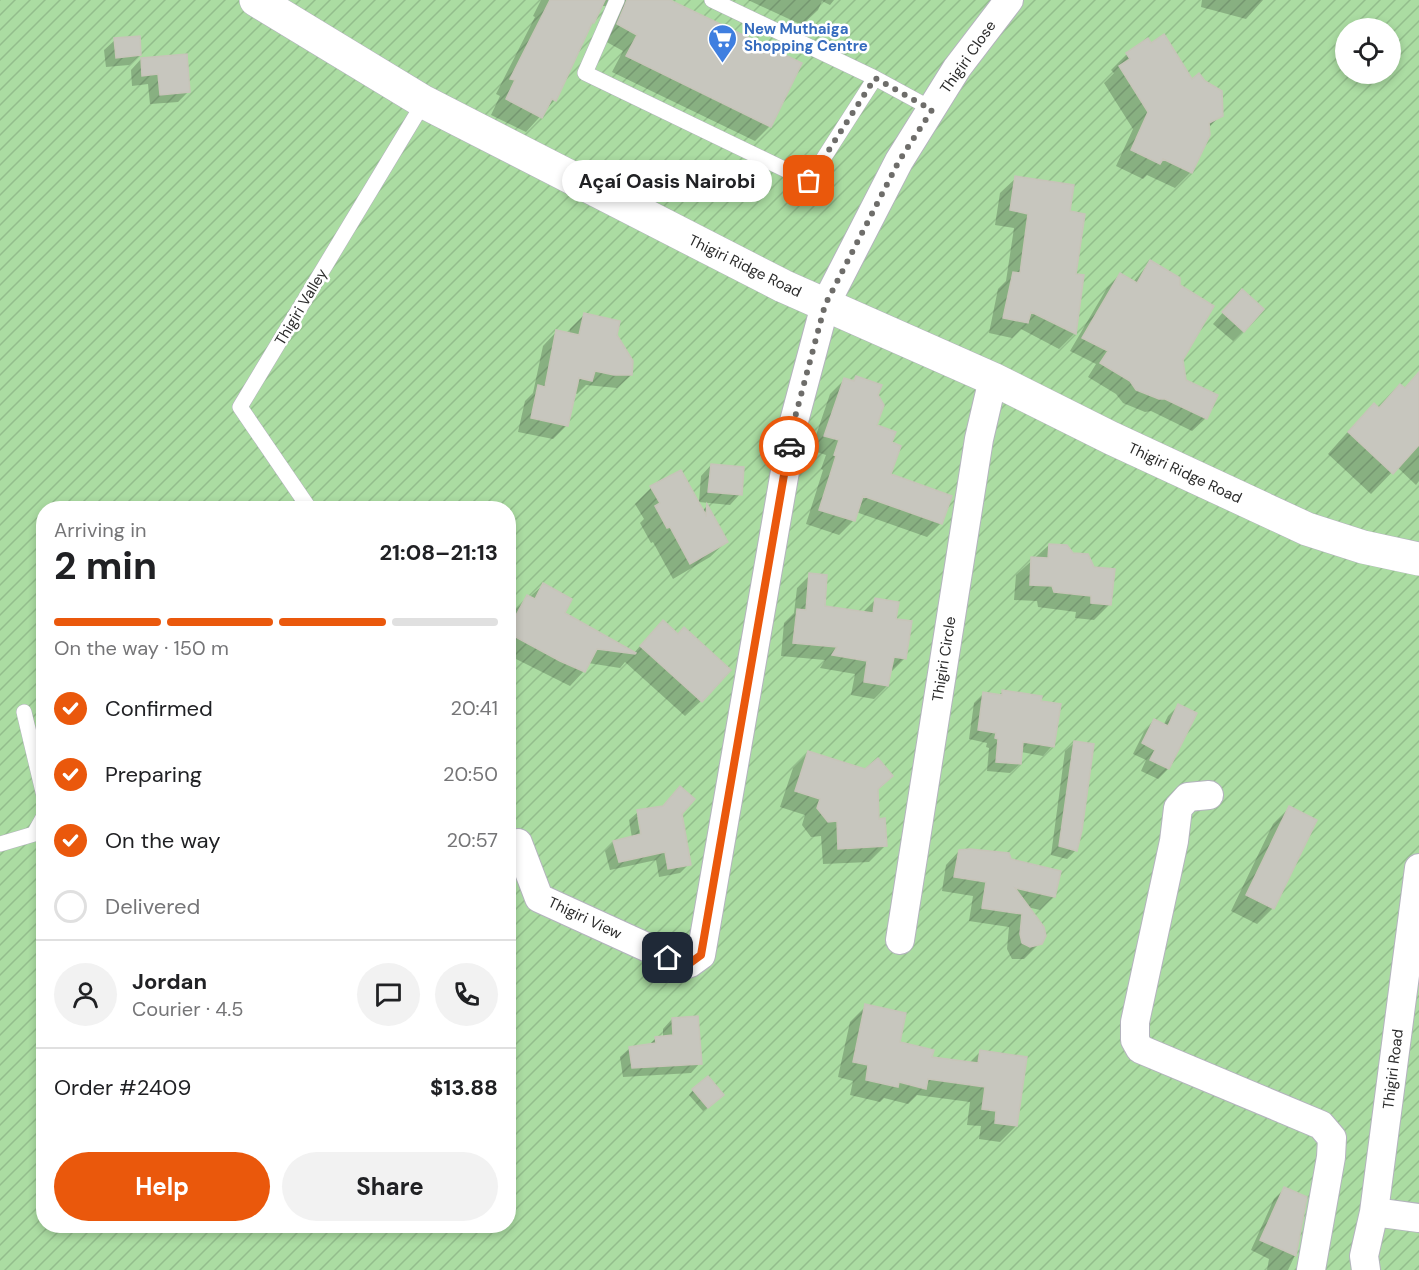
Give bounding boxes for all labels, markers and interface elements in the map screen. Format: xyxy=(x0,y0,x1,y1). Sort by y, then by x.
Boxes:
street label: Thigiri Close xyxy=(935,17,1001,97)
map controls xyxy=(1335,18,1401,84)
button: locate xyxy=(1335,18,1401,84)
place label: New Muthaiga Shopping Centre xyxy=(744,19,868,56)
supermarket icon: New Muthaiga Shopping Centre xyxy=(707,22,739,64)
pin xyxy=(783,155,834,206)
callout: Açaí Oasis Nairobi xyxy=(563,160,773,202)
icon: bag xyxy=(792,164,825,197)
text: Açaí Oasis Nairobi xyxy=(578,168,756,194)
street label: Thigiri Ridge Road xyxy=(685,230,805,302)
street label: Thigiri Valley xyxy=(270,264,332,349)
courier xyxy=(759,416,819,476)
icon: car xyxy=(773,430,806,463)
street label: Thigiri Ridge Road xyxy=(1125,438,1245,508)
text: Arriving in xyxy=(54,517,146,543)
text: 21:08–21:13 xyxy=(379,538,498,567)
text: 2 min xyxy=(54,540,157,591)
street label: Thigiri Circle xyxy=(927,615,961,703)
text: On the way · 150 m xyxy=(54,635,229,661)
icon: check xyxy=(54,692,87,725)
text: Confirmed xyxy=(105,694,213,723)
text: 20:41 xyxy=(451,695,498,721)
icon: check xyxy=(54,758,87,791)
text: Preparing xyxy=(105,760,202,789)
text: 20:50 xyxy=(443,761,498,787)
icon: check xyxy=(54,824,87,857)
text: On the way xyxy=(105,826,220,855)
text: 20:57 xyxy=(446,827,498,853)
text: Delivered xyxy=(105,892,200,921)
street label: Thigiri View xyxy=(545,892,626,944)
pin xyxy=(642,932,693,983)
icon: home xyxy=(651,941,684,974)
button: person xyxy=(54,963,117,1026)
button: chat xyxy=(357,963,420,1026)
button: phone xyxy=(435,963,498,1026)
text: Jordan xyxy=(132,967,207,996)
text: Courier · 4.5 xyxy=(132,996,244,1022)
street label: Thigiri Road xyxy=(1378,1028,1408,1110)
text: Order #2409 xyxy=(54,1073,191,1102)
text: $13.88 xyxy=(430,1073,498,1102)
button: Help xyxy=(54,1152,270,1221)
button: Share xyxy=(282,1152,498,1221)

